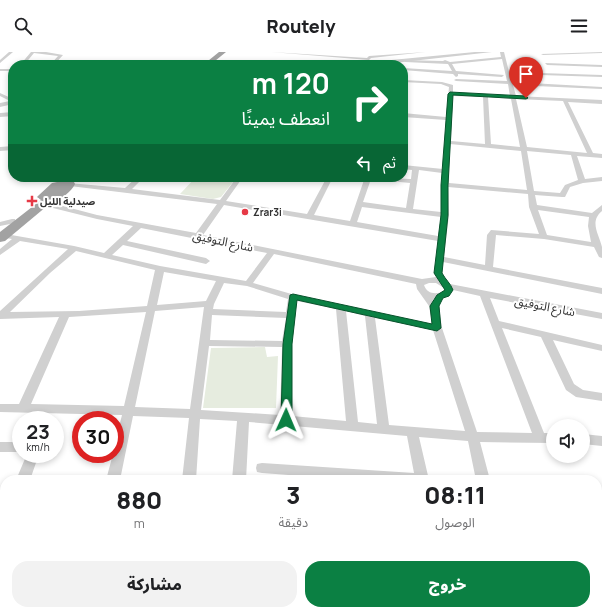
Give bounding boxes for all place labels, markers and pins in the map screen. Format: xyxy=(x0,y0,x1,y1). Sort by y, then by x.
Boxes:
pin xyxy=(509,57,543,98)
place label: صيدلية الليل xyxy=(40,194,96,208)
marker: صيدلية الليل xyxy=(27,196,37,206)
place label: Zrar3i xyxy=(253,205,282,219)
marker: Zrar3i xyxy=(240,207,250,217)

